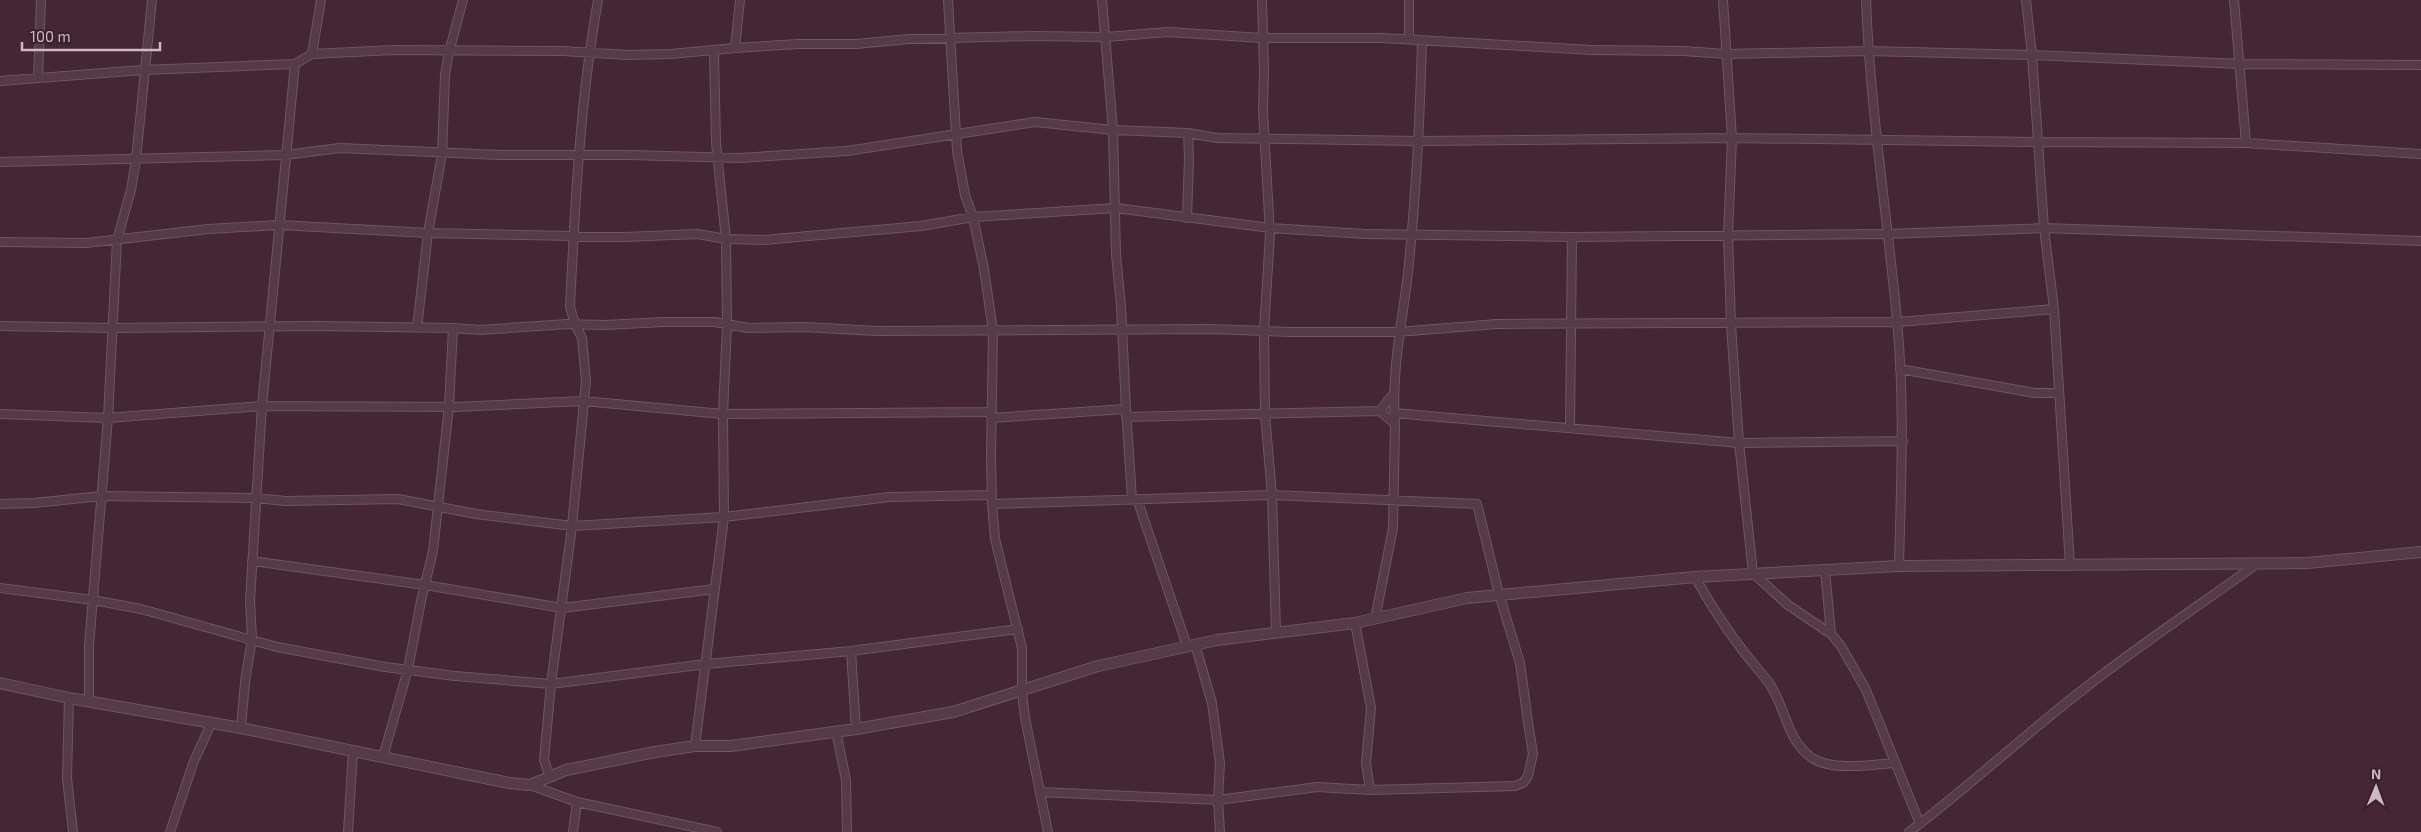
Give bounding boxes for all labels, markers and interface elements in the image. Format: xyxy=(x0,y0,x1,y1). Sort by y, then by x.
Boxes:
scale bar xyxy=(22,20,160,52)
text: 100 m xyxy=(30,27,71,45)
north arrow xyxy=(2351,762,2401,812)
text: N xyxy=(2371,765,2381,782)

